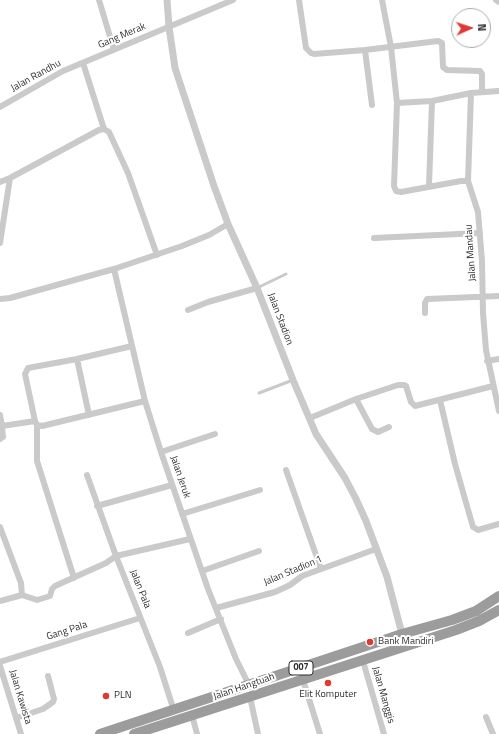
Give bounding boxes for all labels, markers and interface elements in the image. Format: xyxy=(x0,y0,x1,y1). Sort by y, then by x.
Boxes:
north arrow xyxy=(451,8,491,48)
street label: Gang Merak xyxy=(96,21,148,51)
text: N xyxy=(474,23,490,32)
street label: Jalan Randhu xyxy=(9,57,63,95)
street label: Jalan Mandau xyxy=(463,224,479,282)
street label: Jalan Stadion xyxy=(265,291,295,347)
street label: Jalan Jeruk xyxy=(167,454,193,500)
street label: Jalan Stadion 1 xyxy=(262,553,324,589)
street label: Jalan Pala xyxy=(127,568,153,610)
street label: Gang Pala xyxy=(45,619,89,643)
place label: Bank Mandiri xyxy=(378,636,433,648)
marker: Bank Mandiri xyxy=(365,637,375,647)
road number: 007 xyxy=(289,661,313,675)
street label: Jalan Manggis xyxy=(369,665,397,725)
street label: Jalan Kawista xyxy=(6,668,34,726)
street label: Jalan Hangtuah xyxy=(212,671,276,703)
marker: Elit Komputer xyxy=(323,678,333,688)
place label: Elit Komputer xyxy=(299,689,357,701)
place label: PLN xyxy=(114,690,131,702)
marker: PLN xyxy=(101,691,111,701)

